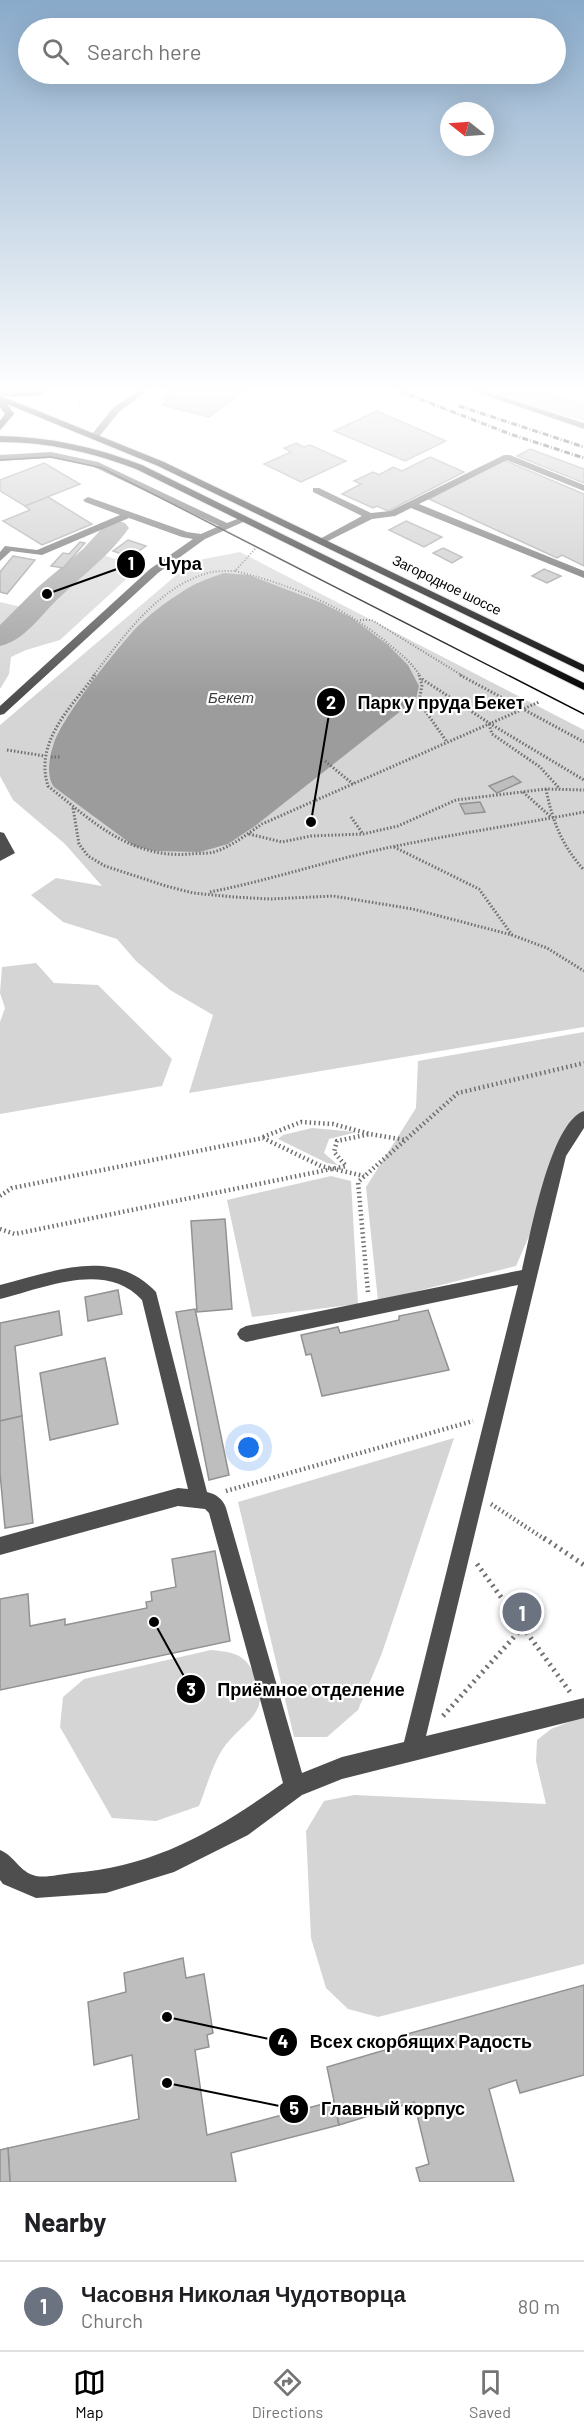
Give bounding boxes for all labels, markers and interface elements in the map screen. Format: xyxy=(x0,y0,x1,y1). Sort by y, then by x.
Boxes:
search box xyxy=(18,18,566,84)
icon: search xyxy=(39,35,72,68)
text: Search here xyxy=(87,38,201,64)
north arrow xyxy=(440,102,494,156)
callout: Чура xyxy=(116,546,214,582)
street label: Загородное шоссе xyxy=(390,551,505,618)
text: 1 xyxy=(128,552,134,574)
text: Чура xyxy=(158,552,203,574)
callout: Парк у пруда Бекет xyxy=(316,684,537,720)
water label: Бекет xyxy=(208,688,254,706)
text: 2 xyxy=(326,691,336,713)
text: Парк у пруда Бекет xyxy=(358,691,525,713)
your location xyxy=(234,1433,263,1462)
pin: 1 xyxy=(502,1590,542,1634)
callout: Приёмное отделение xyxy=(176,1671,417,1707)
text: 3 xyxy=(186,1678,196,1700)
text: Приёмное отделение xyxy=(217,1678,405,1700)
callout: Всех скорбящих Радость xyxy=(268,2024,544,2060)
text: 4 xyxy=(278,2030,289,2052)
text: Всех скорбящих Радость xyxy=(310,2030,532,2052)
callout: Главный корпус xyxy=(279,2091,477,2127)
text: 5 xyxy=(289,2097,299,2119)
text: Главный корпус xyxy=(321,2097,465,2119)
text: Nearby xyxy=(24,2206,106,2237)
text: Часовня Николая Чудотворца xyxy=(81,2280,406,2306)
text: 1 xyxy=(40,2294,47,2318)
text: 80 m xyxy=(518,2294,560,2318)
text: Church xyxy=(81,2308,143,2332)
tab: Map xyxy=(73,2366,106,2421)
tab: Directions xyxy=(252,2366,323,2421)
tab: Saved xyxy=(469,2366,511,2421)

